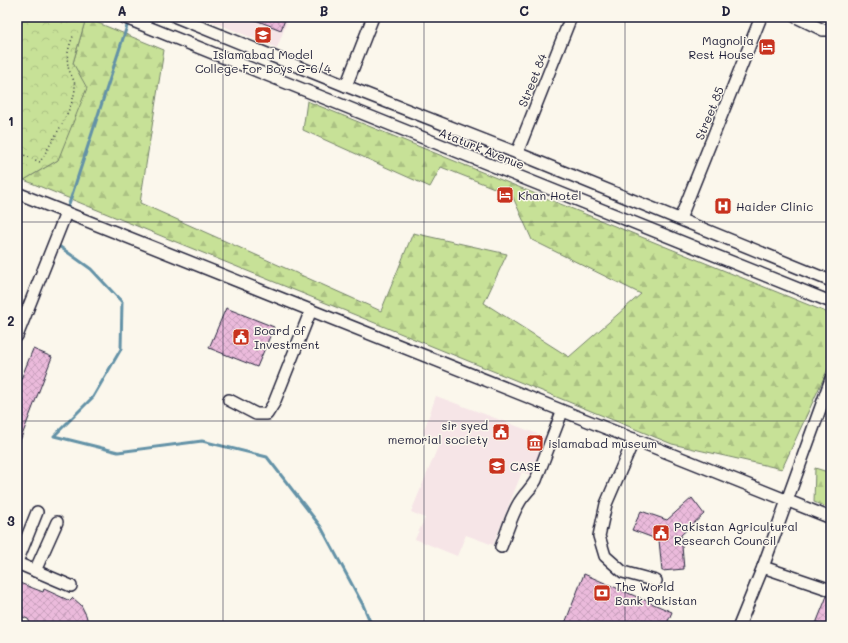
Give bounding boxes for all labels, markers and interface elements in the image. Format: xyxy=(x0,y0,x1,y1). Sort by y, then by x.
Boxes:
text: A xyxy=(117,2,127,19)
text: B xyxy=(320,2,329,19)
text: C xyxy=(519,2,529,19)
text: D xyxy=(721,2,731,19)
school or university icon: Islamabad Model College For Boys G-6/4 xyxy=(253,25,273,45)
place label: Magnolia Rest House xyxy=(688,32,754,62)
hotel icon: Magnolia Rest House xyxy=(757,37,777,57)
place label: Islamabad Model College For Boys G-6/4 xyxy=(195,46,331,76)
street label: Street 84 xyxy=(514,51,550,109)
street label: Street 85 xyxy=(691,84,727,142)
text: 1 xyxy=(8,112,14,129)
street label: Ataturk Avenue xyxy=(437,124,527,172)
hotel icon: Khan Hotel xyxy=(495,185,515,205)
place label: Khan Hotel xyxy=(518,187,581,203)
hospital icon: Haider Clinic xyxy=(713,196,733,216)
place label: Haider Clinic xyxy=(736,198,813,214)
text: 2 xyxy=(7,312,15,329)
place label: Board of Investment xyxy=(254,322,320,352)
public building icon: Board of Investment xyxy=(231,327,251,347)
place label: sir syed memorial society xyxy=(388,417,488,447)
public building icon: sir syed memorial society xyxy=(491,422,511,442)
museum icon: islamabad museum xyxy=(525,433,545,453)
place label: islamabad museum xyxy=(548,435,657,451)
school or university icon: CASE xyxy=(487,456,507,476)
place label: CASE xyxy=(510,458,541,474)
text: 3 xyxy=(7,512,15,529)
place label: Pakistan Agricultural Research Council xyxy=(674,518,798,548)
public building icon: Pakistan Agricultural Research Council xyxy=(651,523,671,543)
place label: The World Bank Pakistan xyxy=(615,578,697,608)
bank icon: The World Bank Pakistan xyxy=(592,583,612,603)

